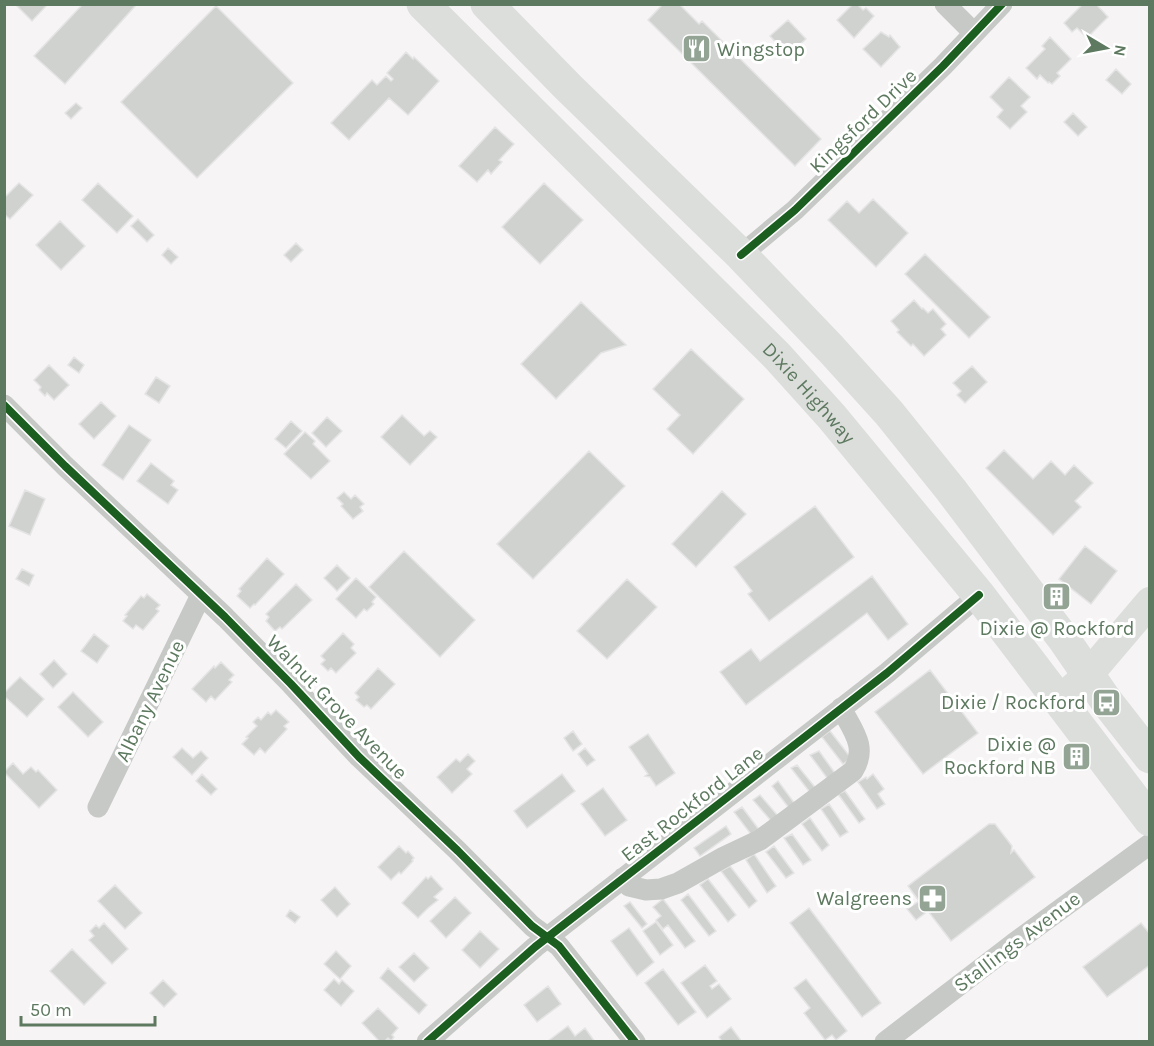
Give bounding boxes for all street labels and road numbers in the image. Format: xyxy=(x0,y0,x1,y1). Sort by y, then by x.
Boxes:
street label: Kingsford Drive xyxy=(805,64,921,178)
street label: Dixie Highway xyxy=(758,337,860,448)
street label: Walnut Grove Avenue xyxy=(262,630,412,784)
street label: Albany Avenue xyxy=(111,637,189,765)
street label: East Rockford Lane xyxy=(616,741,768,867)
street label: Stallings Avenue xyxy=(949,887,1085,997)

